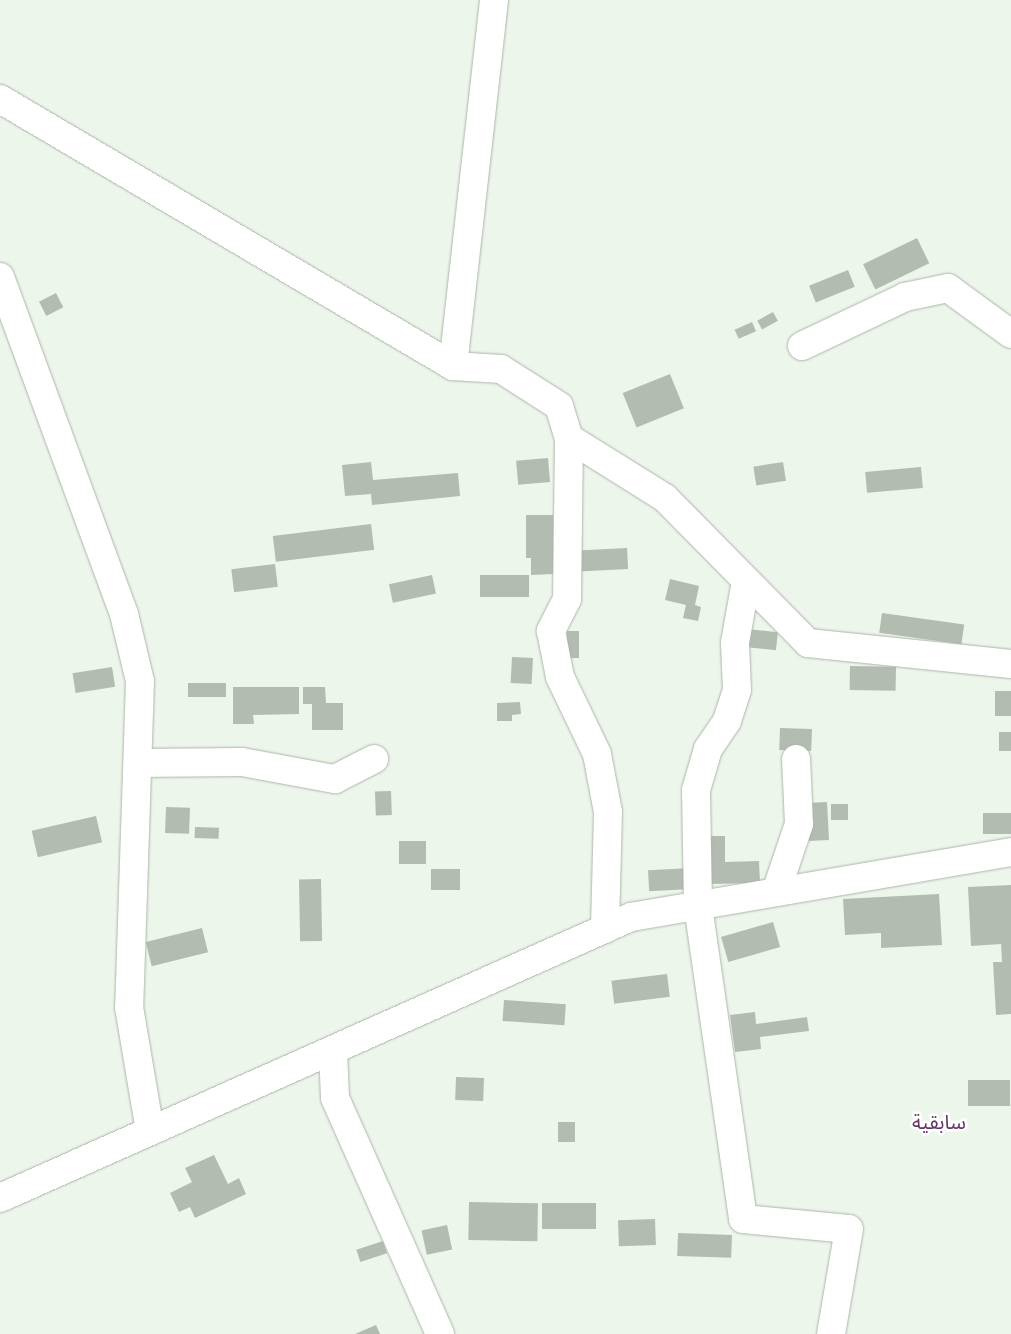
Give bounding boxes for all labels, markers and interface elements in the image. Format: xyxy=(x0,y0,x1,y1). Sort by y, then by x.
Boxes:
district label: سابقية xyxy=(912,1110,966,1134)

